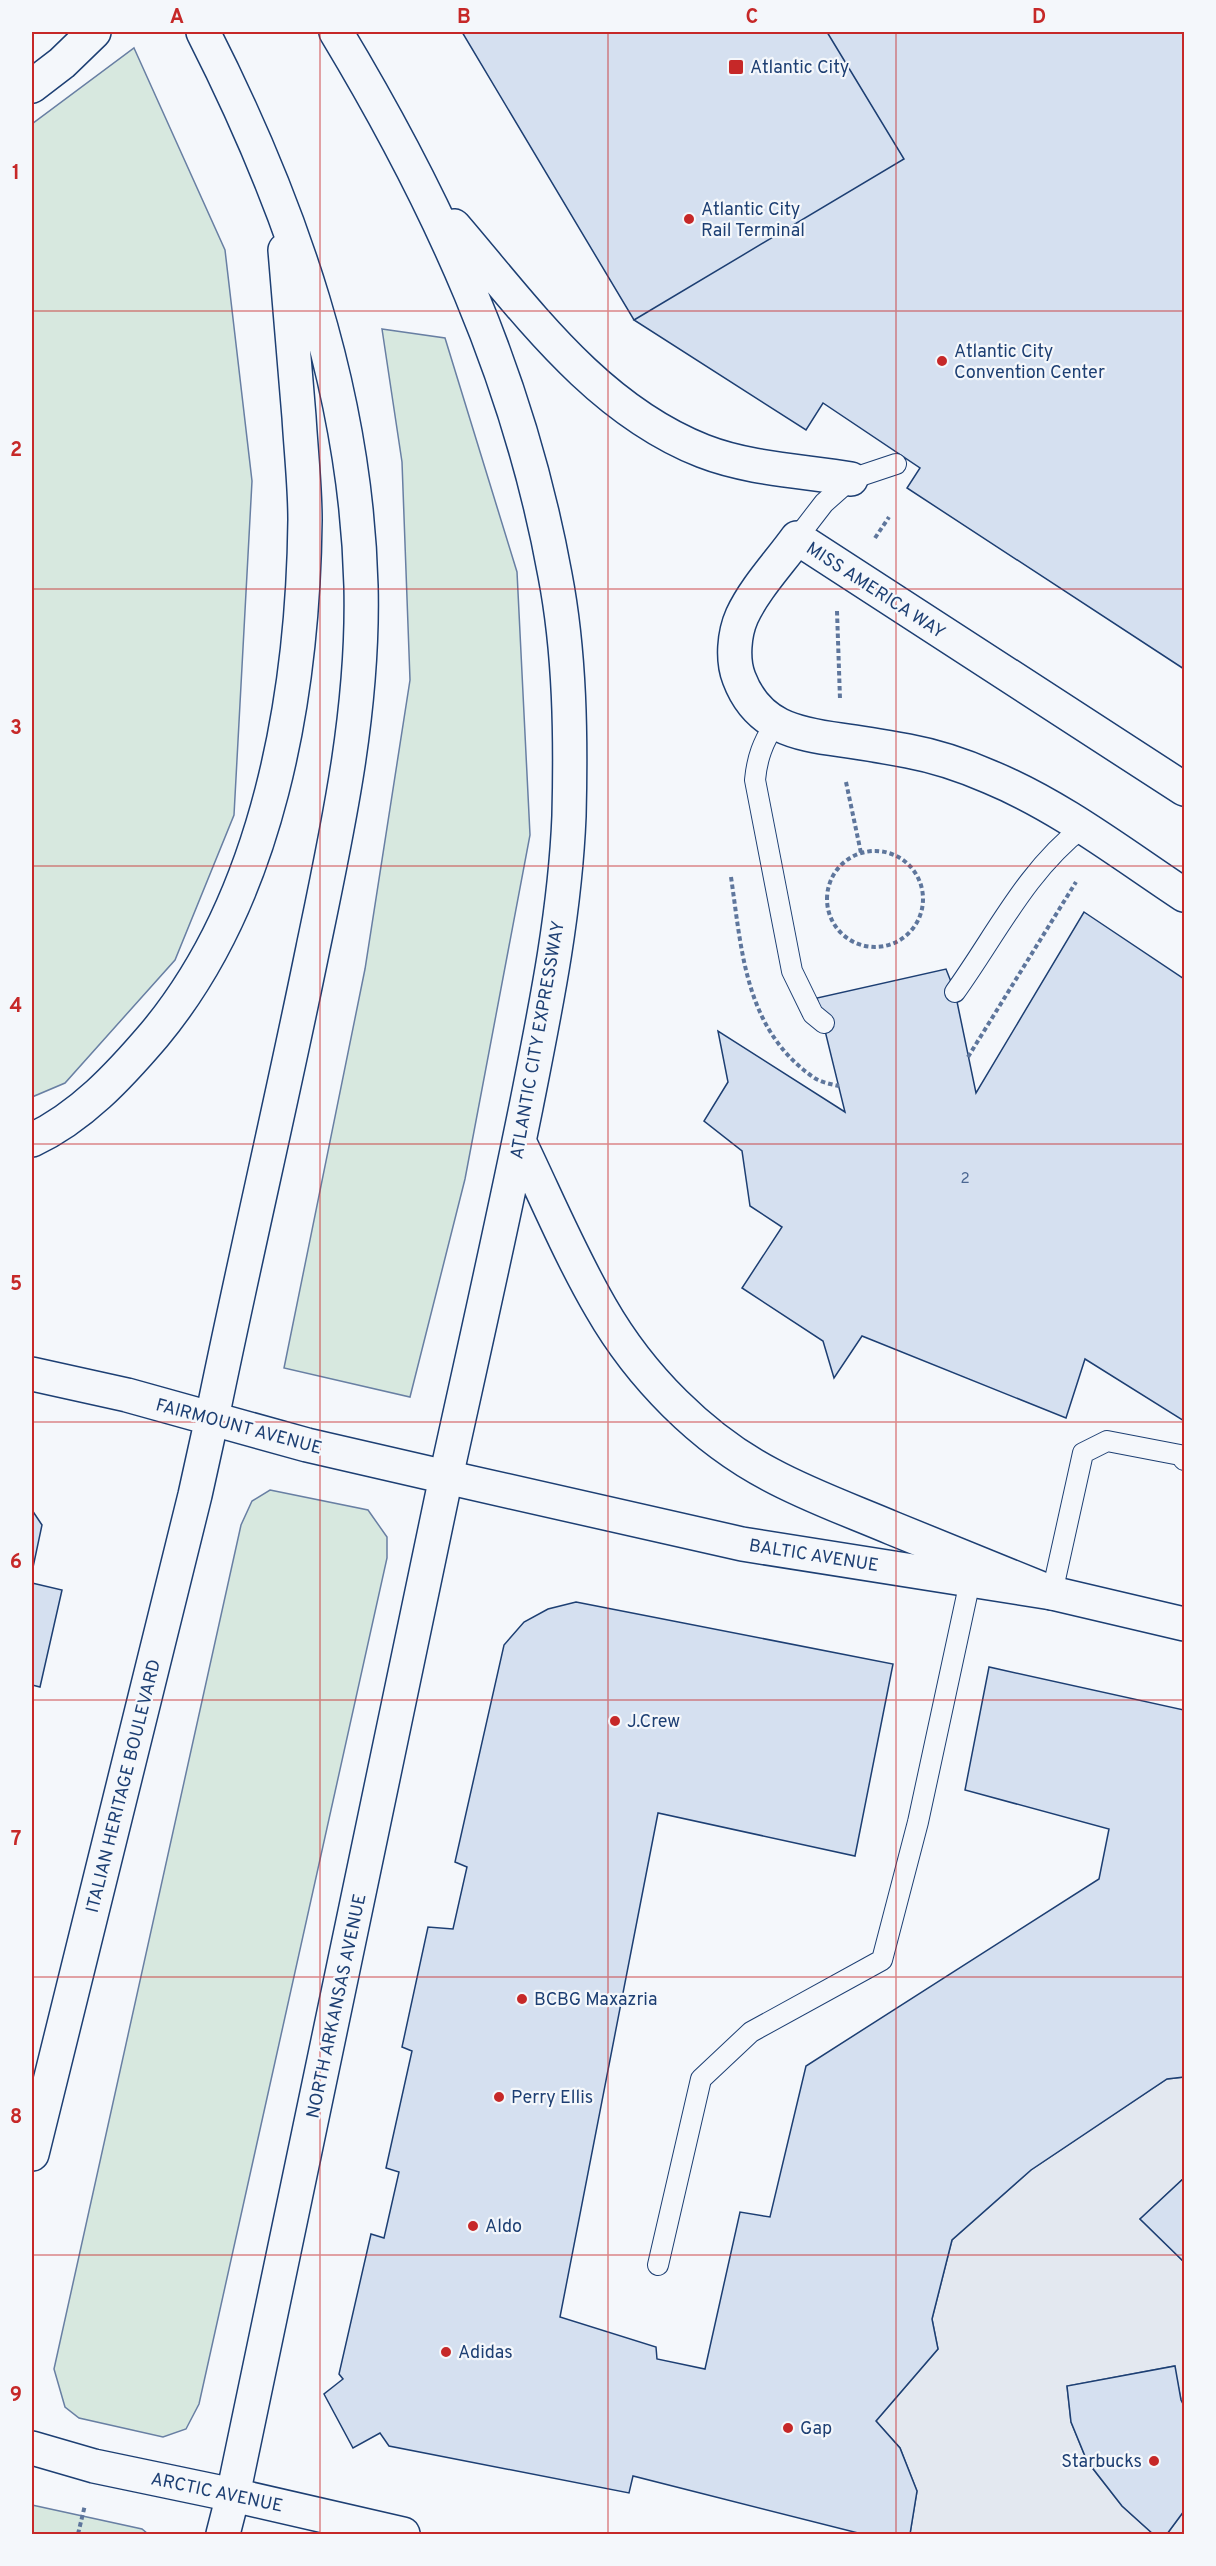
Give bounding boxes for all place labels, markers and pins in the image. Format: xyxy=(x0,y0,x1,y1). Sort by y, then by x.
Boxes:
place label: Atlantic City xyxy=(750,57,849,80)
marker: Atlantic City xyxy=(727,58,745,76)
place label: Atlantic City Rail Terminal xyxy=(701,199,805,243)
marker: Atlantic City Rail Terminal xyxy=(682,212,696,226)
place label: Atlantic City Convention Center xyxy=(954,341,1105,385)
marker: Atlantic City Convention Center xyxy=(935,354,949,368)
place label: J.Crew xyxy=(627,1711,680,1734)
marker: J.Crew xyxy=(608,1714,622,1728)
place label: BCBG Maxazria xyxy=(534,1989,657,2012)
marker: BCBG Maxazria xyxy=(515,1992,529,2006)
place label: Perry Ellis xyxy=(511,2087,593,2110)
marker: Perry Ellis xyxy=(492,2090,506,2104)
place label: Aldo xyxy=(485,2216,522,2239)
marker: Aldo xyxy=(466,2219,480,2233)
place label: Adidas xyxy=(458,2342,513,2365)
marker: Adidas xyxy=(439,2345,453,2359)
place label: Gap xyxy=(800,2418,832,2441)
marker: Gap xyxy=(781,2421,795,2435)
place label: Starbucks xyxy=(1061,2451,1142,2474)
marker: Starbucks xyxy=(1147,2454,1161,2468)

